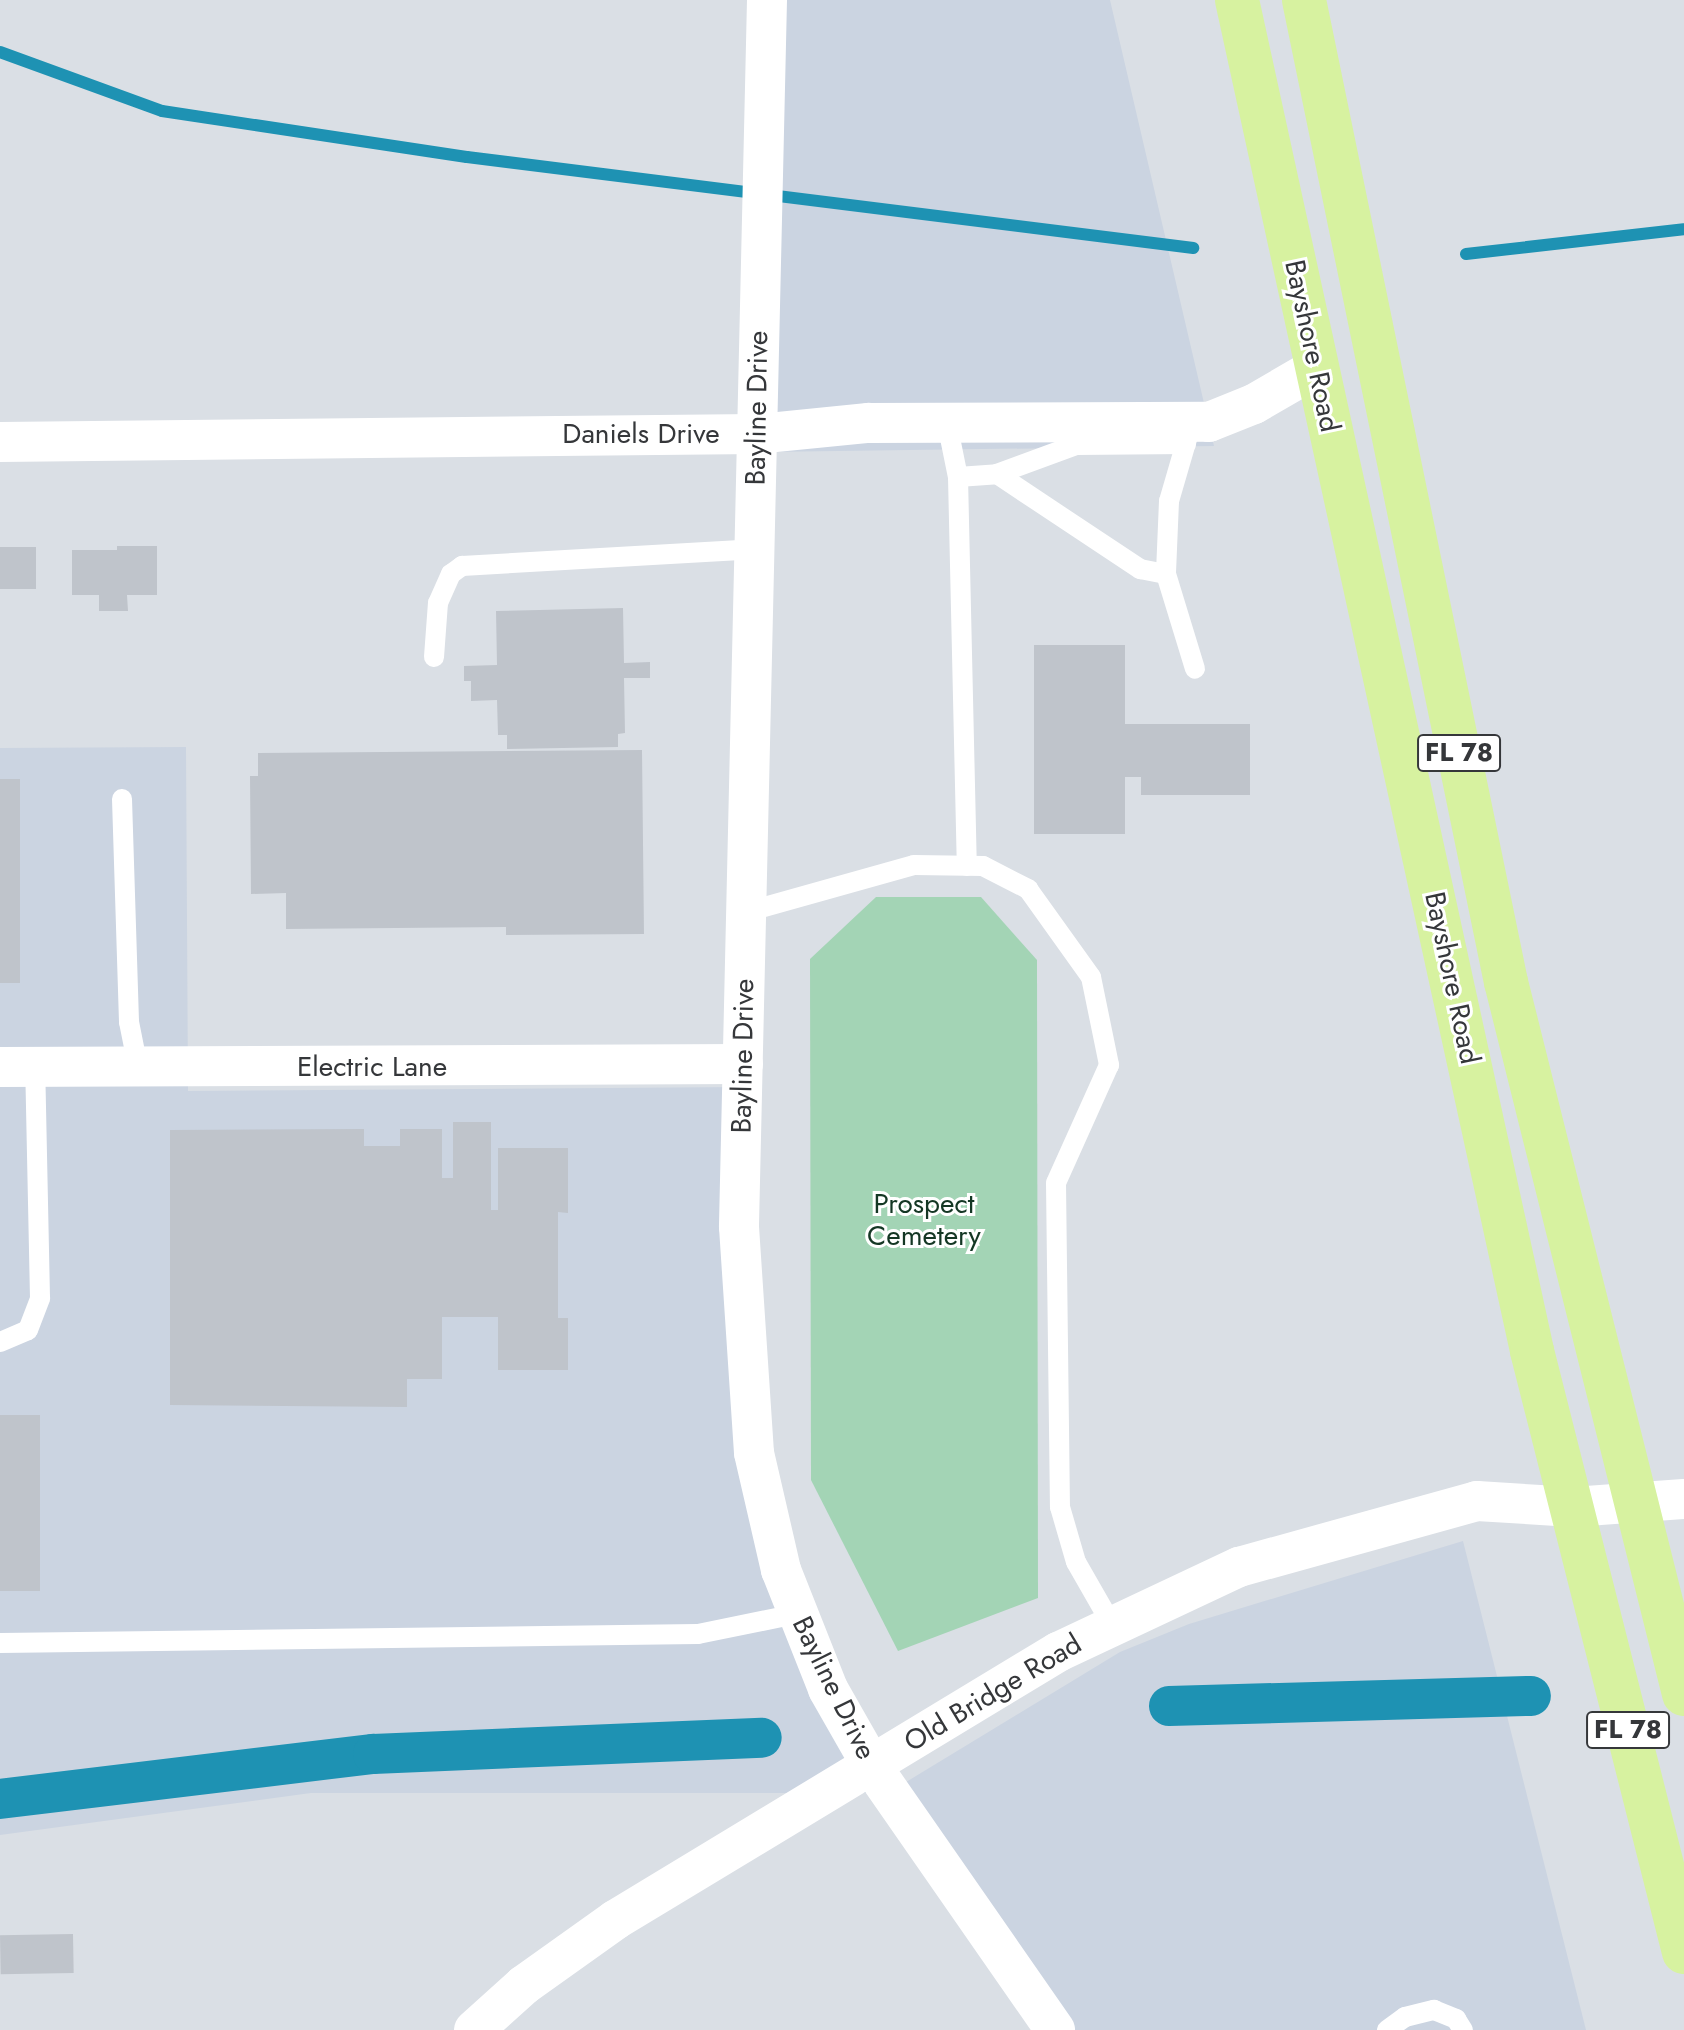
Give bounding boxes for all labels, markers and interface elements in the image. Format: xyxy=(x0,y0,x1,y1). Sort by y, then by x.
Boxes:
street label: Bayshore Road xyxy=(1277,257,1347,435)
street label: Bayline Drive xyxy=(739,330,775,486)
street label: Daniels Drive xyxy=(562,417,720,451)
road number: FL 78 xyxy=(1417,731,1501,775)
street label: Bayshore Road xyxy=(1417,889,1487,1067)
street label: Bayline Drive xyxy=(725,978,761,1134)
street label: Electric Lane xyxy=(297,1050,447,1084)
park label: Prospect Cemetery xyxy=(867,1187,981,1253)
street label: Bayline Drive xyxy=(785,1611,883,1765)
street label: Old Bridge Road xyxy=(898,1627,1088,1759)
road number: FL 78 xyxy=(1586,1708,1670,1752)

